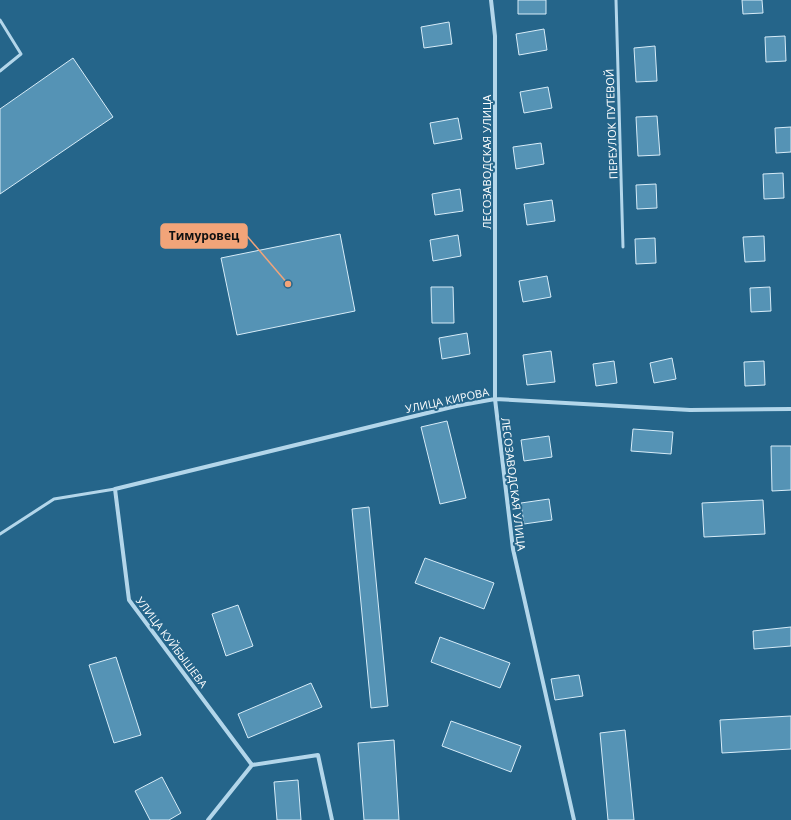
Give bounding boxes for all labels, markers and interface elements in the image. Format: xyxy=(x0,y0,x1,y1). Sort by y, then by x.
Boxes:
street label: ПЕРЕУЛОК ПУТЕВОЙ xyxy=(602,69,620,179)
street label: ЛЕСОЗАВОДСКАЯ УЛИЦА xyxy=(479,95,494,229)
callout: Тимуровец xyxy=(161,224,247,248)
text: Тимуровец xyxy=(169,227,240,244)
street label: УЛИЦА КИРОВА xyxy=(404,384,490,416)
street label: ЛЕСОЗАВОДСКАЯ УЛИЦА xyxy=(498,416,530,552)
street label: УЛИЦА КУЙБЫШЕВА xyxy=(133,593,211,691)

